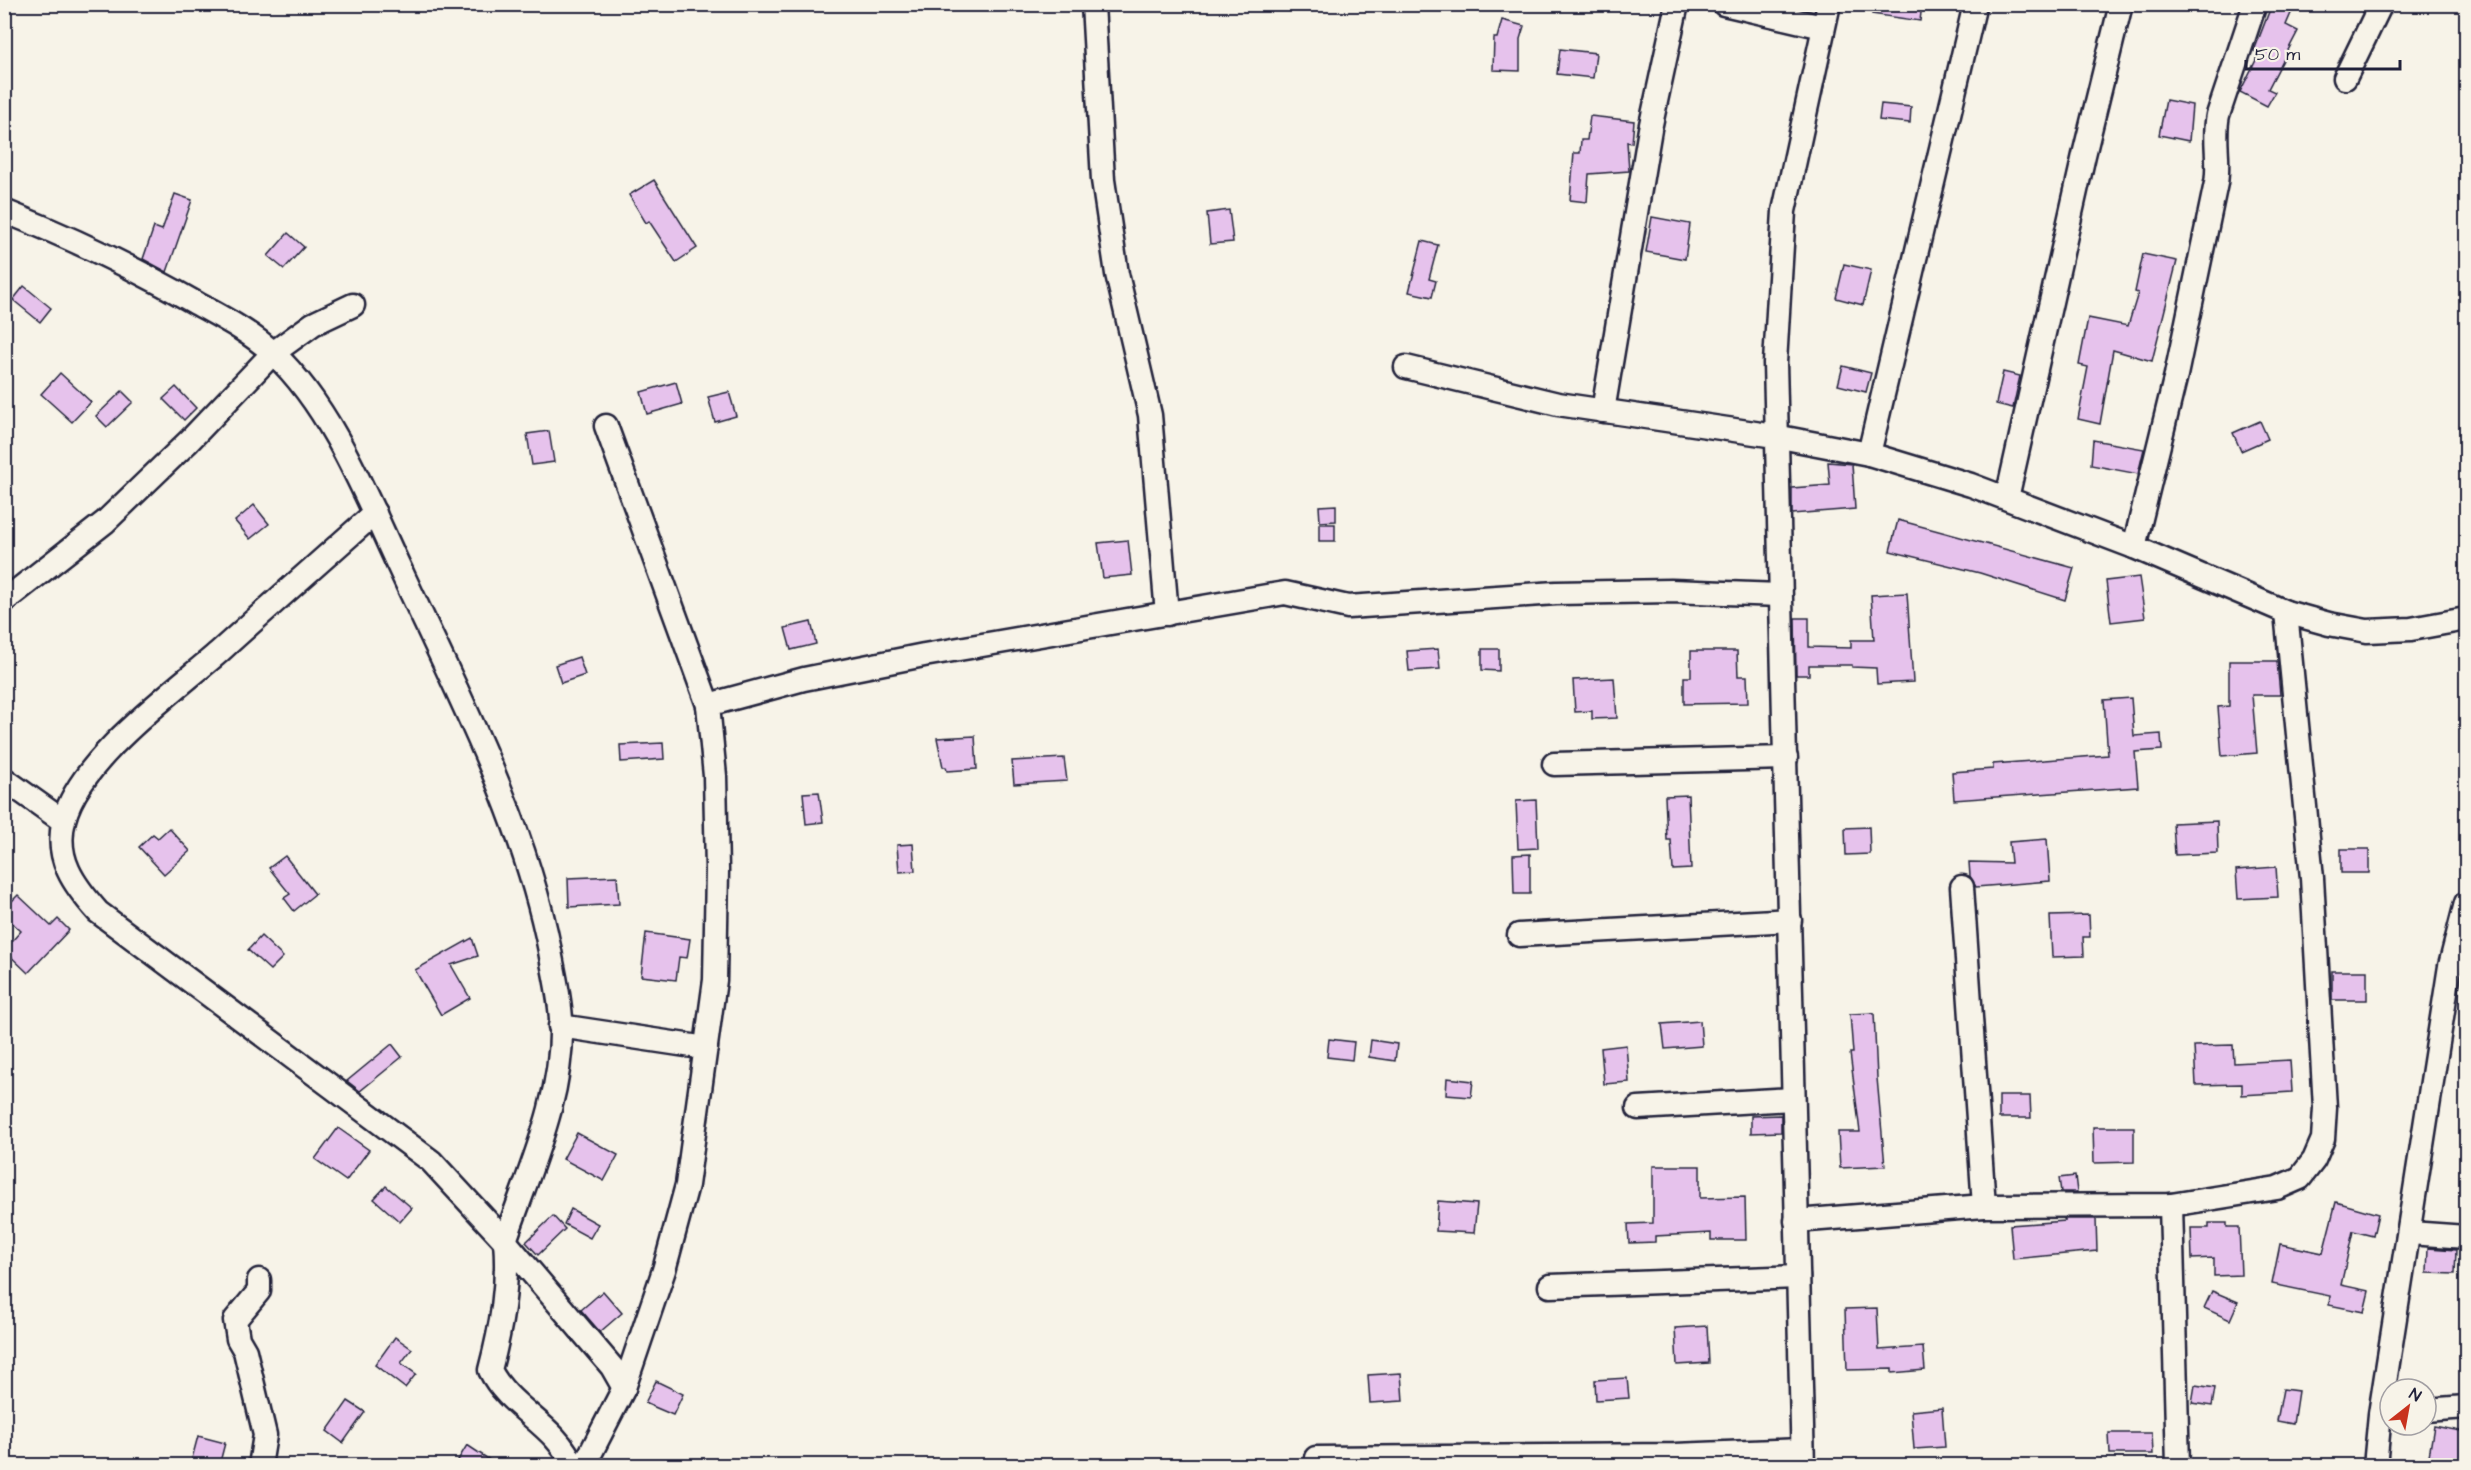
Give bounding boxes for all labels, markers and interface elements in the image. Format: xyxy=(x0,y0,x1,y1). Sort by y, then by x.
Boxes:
scale bar xyxy=(2246,33,2400,71)
text: 50 m xyxy=(2255,42,2300,67)
north arrow xyxy=(2378,1377,2438,1437)
text: N xyxy=(2405,1383,2425,1407)

